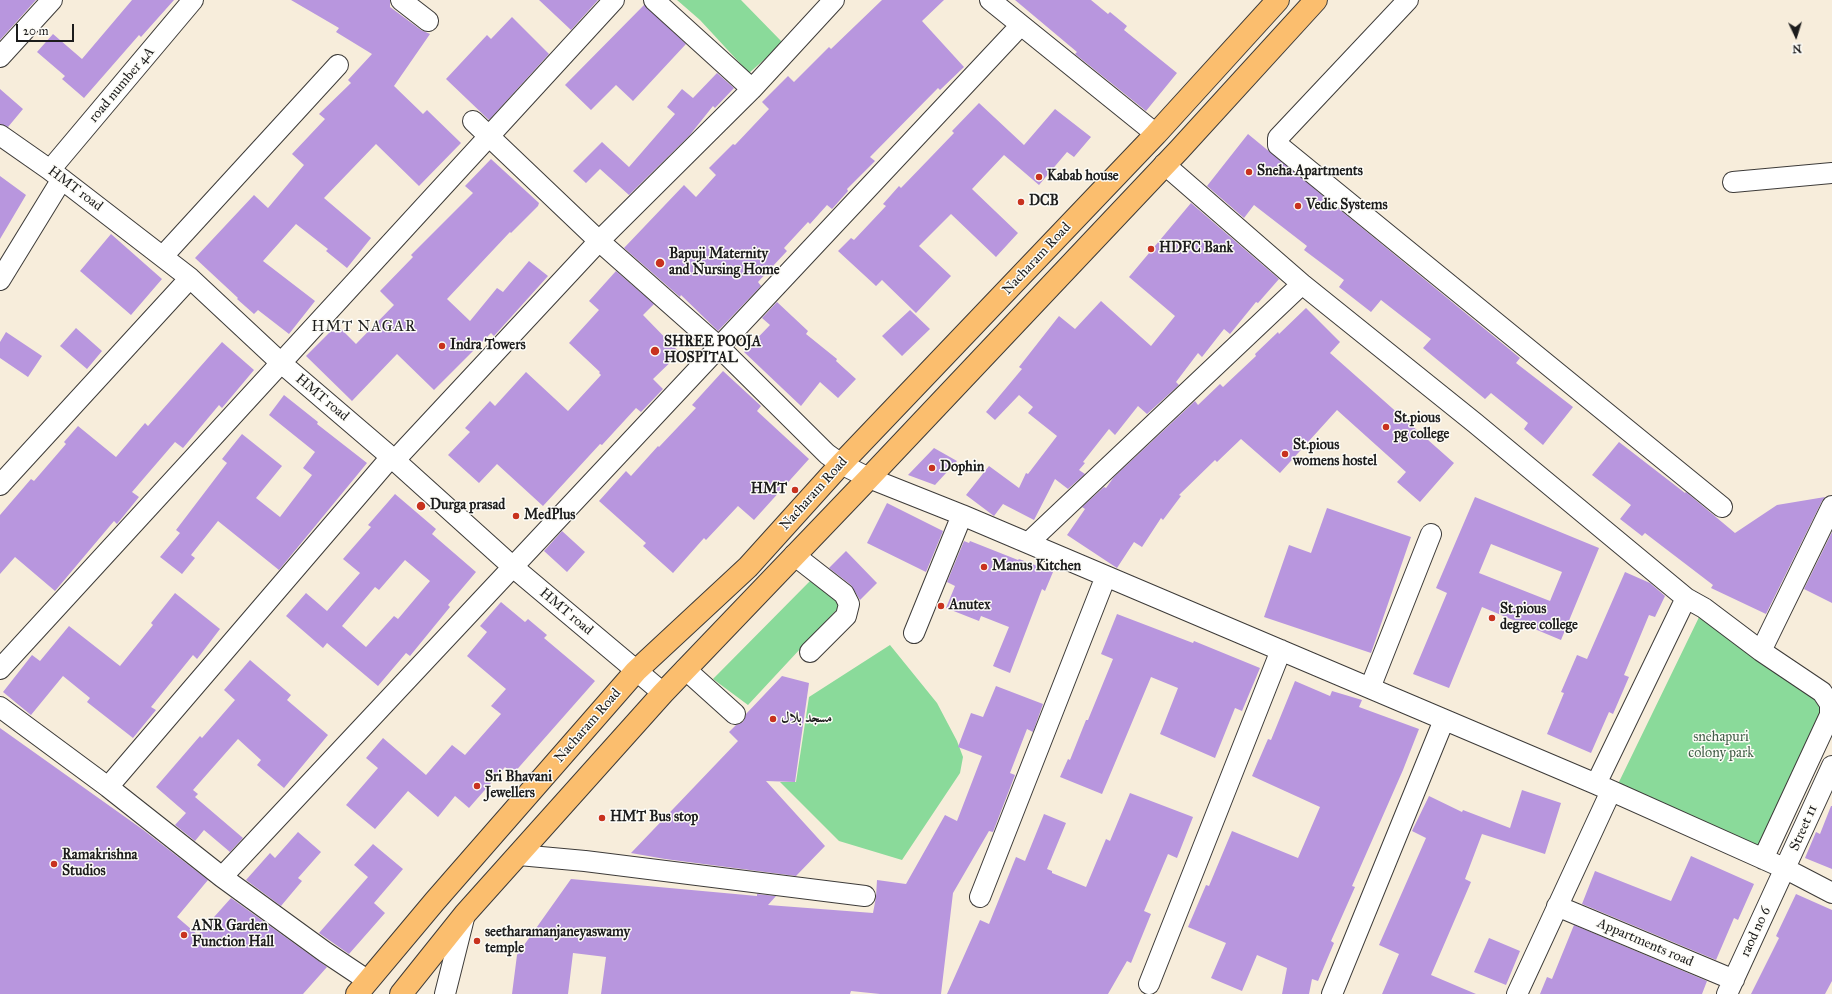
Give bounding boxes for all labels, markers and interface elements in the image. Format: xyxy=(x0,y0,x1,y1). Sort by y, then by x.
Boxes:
scale bar xyxy=(18,16,76,42)
north arrow xyxy=(1776,16,1816,56)
text: 20 m xyxy=(23,24,49,38)
text: N xyxy=(1792,42,1802,55)
street label: road number 4A xyxy=(86,44,158,126)
street label: HMT road xyxy=(44,163,106,215)
place label: Sneha Apartments xyxy=(1257,164,1363,180)
marker: Sneha Apartments xyxy=(1244,167,1254,177)
place label: Kabab house xyxy=(1047,169,1119,185)
marker: Kabab house xyxy=(1034,172,1044,182)
place label: DCB xyxy=(1029,194,1059,210)
marker: DCB xyxy=(1016,197,1026,207)
place label: Vedic Systems xyxy=(1306,198,1388,214)
marker: Vedic Systems xyxy=(1293,201,1303,211)
street label: Nacharam Road xyxy=(999,219,1075,299)
place label: HDFC Bank xyxy=(1159,241,1233,257)
marker: HDFC Bank xyxy=(1146,244,1156,254)
place label: Bapuji Maternity and Nursing Home xyxy=(669,247,780,280)
marker: Bapuji Maternity and Nursing Home xyxy=(654,257,666,269)
district label: HMT NAGAR xyxy=(312,318,416,336)
place label: SHREE POOJA HOSPITAL xyxy=(664,335,761,368)
place label: Indra Towers xyxy=(450,338,526,354)
marker: Indra Towers xyxy=(437,341,447,351)
marker: SHREE POOJA HOSPITAL xyxy=(649,345,661,357)
street label: HMT road xyxy=(292,371,352,425)
place label: St.pious pg college xyxy=(1394,411,1449,444)
marker: St.pious pg college xyxy=(1381,422,1391,432)
place label: St.pious womens hostel xyxy=(1293,438,1377,470)
marker: St.pious womens hostel xyxy=(1280,449,1290,459)
street label: Nacharam Road xyxy=(777,454,851,534)
place label: Dophin xyxy=(940,460,984,476)
marker: Dophin xyxy=(927,463,937,473)
place label: HMT xyxy=(751,482,787,498)
marker: HMT xyxy=(790,485,800,495)
place label: Durga prasad xyxy=(430,498,505,514)
marker: Durga prasad xyxy=(415,500,427,512)
place label: MedPlus xyxy=(524,508,575,524)
marker: MedPlus xyxy=(511,511,521,521)
place label: Manus Kitchen xyxy=(992,559,1081,575)
marker: Manus Kitchen xyxy=(979,562,989,572)
street label: HMT road xyxy=(536,585,596,639)
place label: Anutex xyxy=(949,598,990,614)
marker: Anutex xyxy=(936,601,946,611)
place label: St.pious degree college xyxy=(1500,602,1578,634)
marker: St.pious degree college xyxy=(1487,613,1497,623)
street label: Nacharam Road xyxy=(551,685,625,767)
place label: مسجد بلال xyxy=(781,711,832,727)
marker: مسجد بلال xyxy=(768,714,778,724)
park label: snehapuri colony park xyxy=(1688,730,1754,762)
place label: Sri Bhavani Jewellers xyxy=(485,770,552,802)
marker: Sri Bhavani Jewellers xyxy=(472,781,482,791)
street label: Street 11 xyxy=(1786,802,1822,854)
place label: HMT Bus stop xyxy=(610,810,698,826)
marker: HMT Bus stop xyxy=(597,813,607,823)
place label: Ramakrishna Studios xyxy=(62,848,137,880)
marker: Ramakrishna Studios xyxy=(49,859,59,869)
street label: raod no 6 xyxy=(1737,904,1775,960)
street label: Appartments road xyxy=(1594,915,1696,971)
place label: ANR Garden Function Hall xyxy=(192,919,274,952)
place label: seetharamanjaneyaswamy temple xyxy=(485,925,630,958)
marker: ANR Garden Function Hall xyxy=(179,930,189,940)
marker: seetharamanjaneyaswamy temple xyxy=(472,936,482,946)

